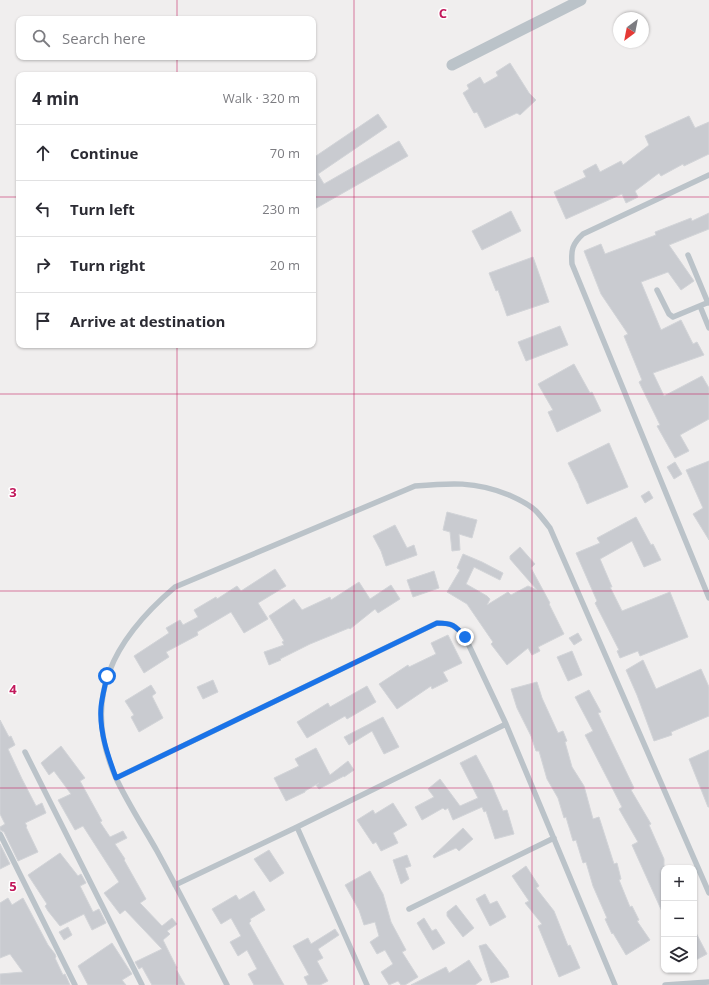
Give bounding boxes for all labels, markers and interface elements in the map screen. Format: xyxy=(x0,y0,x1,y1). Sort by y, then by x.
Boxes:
text: C xyxy=(439,4,447,22)
north arrow xyxy=(613,12,649,48)
search box xyxy=(16,16,316,60)
icon: search xyxy=(30,27,52,49)
text: Search here xyxy=(62,28,146,48)
text: 4 min xyxy=(32,87,79,110)
text: Walk · 320 m xyxy=(223,89,300,107)
icon: ahead xyxy=(32,142,54,164)
text: Continue xyxy=(70,143,138,163)
text: 70 m xyxy=(270,144,300,162)
icon: left xyxy=(32,198,54,220)
text: Turn left xyxy=(70,199,135,219)
text: 230 m xyxy=(262,200,300,218)
icon: right xyxy=(32,254,54,276)
text: Turn right xyxy=(70,255,145,275)
text: 20 m xyxy=(270,256,300,274)
icon: arrive xyxy=(32,310,54,332)
text: Arrive at destination xyxy=(70,311,225,331)
text: 3 xyxy=(9,483,17,501)
route end xyxy=(456,628,474,646)
route start xyxy=(98,667,116,685)
text: 4 xyxy=(9,680,17,698)
map controls xyxy=(661,865,697,973)
button: + xyxy=(661,865,697,901)
text: 5 xyxy=(9,877,17,895)
button: − xyxy=(661,901,697,937)
button: layers xyxy=(661,937,697,973)

